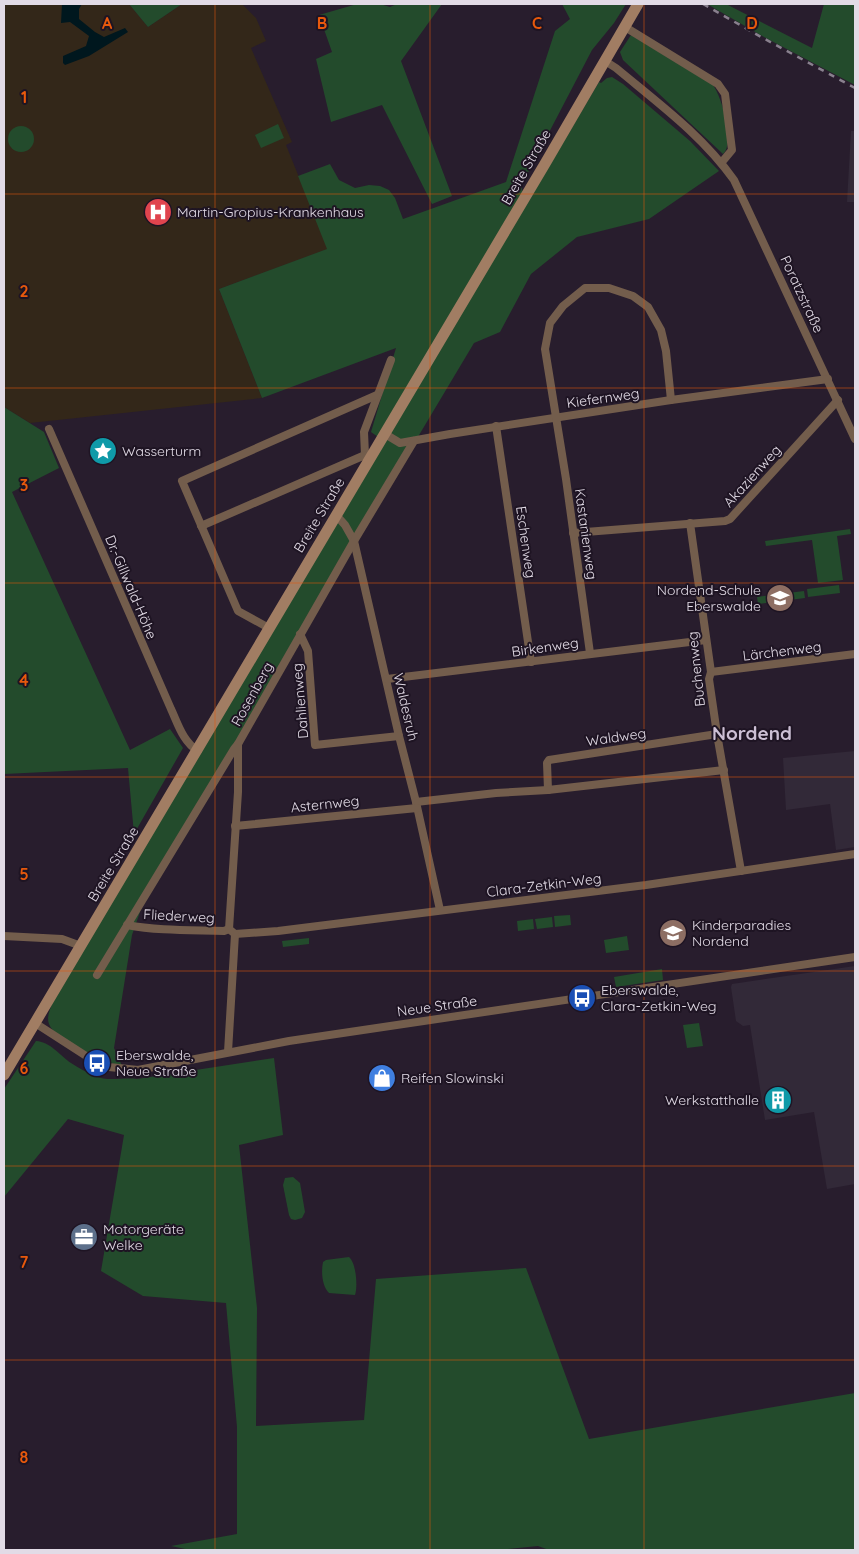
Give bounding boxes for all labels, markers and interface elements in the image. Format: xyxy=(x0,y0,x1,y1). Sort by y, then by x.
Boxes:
text: A xyxy=(102,13,113,33)
text: B xyxy=(317,13,327,33)
text: C xyxy=(532,13,542,33)
text: D xyxy=(746,13,758,33)
text: 1 xyxy=(21,87,27,107)
street label: Breite Straße xyxy=(497,126,555,208)
hospital icon: Martin-Gropius-Krankenhaus xyxy=(143,197,173,227)
place label: Martin-Gropius-Krankenhaus xyxy=(177,203,364,221)
street label: Poratzstraße xyxy=(776,252,828,336)
text: 2 xyxy=(19,281,29,301)
street label: Kiefernweg xyxy=(565,384,641,412)
place icon: Wasserturm xyxy=(88,436,118,466)
street label: Akazienweg xyxy=(719,441,785,511)
place label: Wasserturm xyxy=(122,442,201,460)
street label: Breite Straße xyxy=(290,474,348,556)
text: 3 xyxy=(20,475,28,495)
street label: Kastanienweg xyxy=(571,487,601,581)
street label: Eschenweg xyxy=(512,505,540,579)
street label: Dr.-Gillwald-Höhe xyxy=(101,532,161,642)
place label: Nordend-Schule Eberswalde xyxy=(657,581,761,615)
school or university icon: Nordend-Schule Eberswalde xyxy=(765,583,795,613)
street label: Buchenweg xyxy=(683,631,709,707)
street label: Birkenweg xyxy=(510,633,580,661)
street label: Lärchenweg xyxy=(742,637,822,665)
street label: Rosenberg xyxy=(227,659,277,729)
street label: Dahlienweg xyxy=(288,662,312,740)
text: 4 xyxy=(19,670,29,690)
street label: Waldesruh xyxy=(389,671,423,743)
district label: Nordend xyxy=(712,721,792,745)
street label: Waldweg xyxy=(585,724,647,750)
street label: Asternweg xyxy=(290,791,360,817)
street label: Breite Straße xyxy=(84,823,142,905)
text: 5 xyxy=(19,864,29,884)
street label: Clara-Zetkin-Weg xyxy=(486,869,602,901)
street label: Fliederweg xyxy=(143,905,215,927)
place label: Kinderparadies Nordend xyxy=(692,916,791,950)
school or university icon: Kinderparadies Nordend xyxy=(658,918,688,948)
place label: Eberswalde, Clara-Zetkin-Weg xyxy=(601,981,717,1015)
bus stop icon: Eberswalde, Clara-Zetkin-Weg xyxy=(567,983,597,1013)
street label: Neue Straße xyxy=(396,991,478,1021)
place label: Eberswalde, Neue Straße xyxy=(116,1046,197,1080)
bus stop icon: Eberswalde, Neue Straße xyxy=(82,1048,112,1078)
text: 6 xyxy=(20,1058,29,1078)
shop icon: Reifen Slowinski xyxy=(367,1063,397,1093)
place label: Reifen Slowinski xyxy=(401,1069,504,1087)
building icon: Werkstatthalle xyxy=(763,1085,793,1115)
place label: Werkstatthalle xyxy=(665,1091,759,1109)
place label: Motorgeräte Welke xyxy=(103,1220,184,1254)
office icon: Motorgeräte Welke xyxy=(69,1222,99,1252)
text: 7 xyxy=(20,1252,29,1272)
text: 8 xyxy=(20,1447,29,1467)

